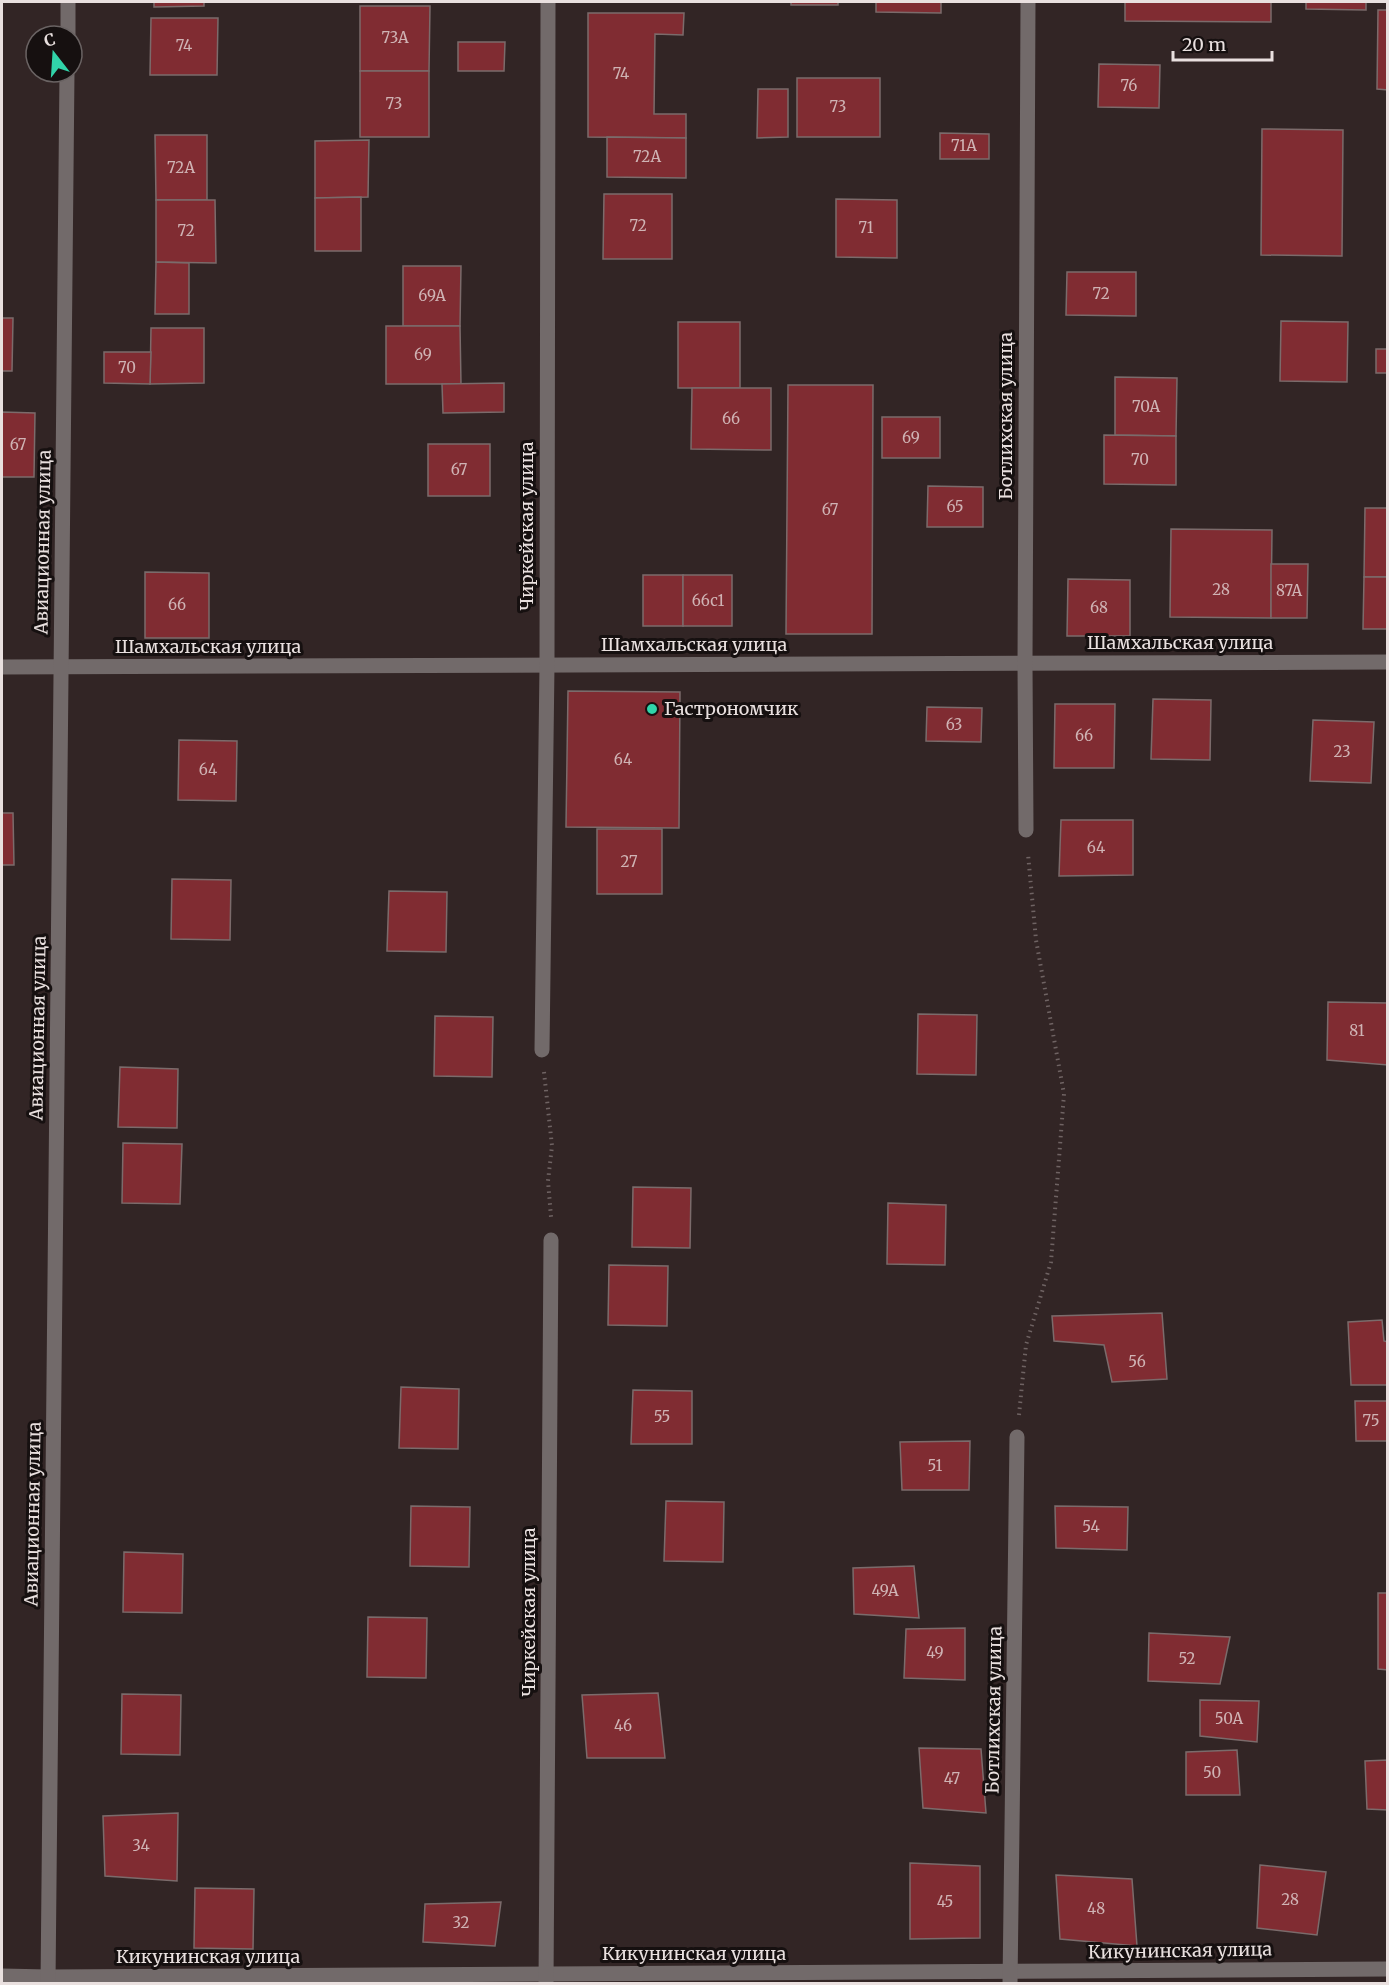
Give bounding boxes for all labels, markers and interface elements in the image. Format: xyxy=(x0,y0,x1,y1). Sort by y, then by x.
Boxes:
north arrow xyxy=(24,24,84,84)
scale bar xyxy=(1173,24,1272,62)
house number: 73А xyxy=(381,28,409,47)
text: С xyxy=(42,29,58,51)
text: 20 m xyxy=(1182,33,1226,56)
house number: 74 xyxy=(176,36,192,55)
house number: 74 xyxy=(613,64,629,83)
house number: 76 xyxy=(1121,76,1137,95)
house number: 73 xyxy=(386,94,402,113)
house number: 73 xyxy=(830,97,846,116)
house number: 71А xyxy=(951,136,977,155)
house number: 72А xyxy=(633,147,661,166)
house number: 72А xyxy=(167,158,195,177)
house number: 72 xyxy=(629,216,647,235)
house number: 71 xyxy=(858,218,874,237)
house number: 72 xyxy=(177,221,195,240)
house number: 72 xyxy=(1092,284,1110,303)
house number: 69А xyxy=(418,286,446,305)
street label: Ботлихская улица xyxy=(994,332,1017,500)
house number: 69 xyxy=(414,345,432,364)
house number: 70 xyxy=(118,358,136,377)
house number: 70А xyxy=(1132,397,1160,416)
house number: 66 xyxy=(722,409,740,428)
house number: 69 xyxy=(902,428,920,447)
house number: 67 xyxy=(10,435,27,454)
street label: Чиркейская улица xyxy=(515,441,538,611)
street label: Авиационная улица xyxy=(29,449,56,636)
house number: 70 xyxy=(1131,450,1149,469)
house number: 67 xyxy=(451,460,468,479)
house number: 65 xyxy=(946,497,964,516)
house number: 67 xyxy=(822,500,839,519)
house number: 28 xyxy=(1212,580,1230,599)
house number: 87А xyxy=(1276,581,1303,600)
house number: 66с1 xyxy=(692,591,724,610)
house number: 66 xyxy=(168,595,186,614)
house number: 68 xyxy=(1090,598,1108,617)
street label: Шамхальская улица xyxy=(1087,631,1274,654)
street label: Шамхальская улица xyxy=(601,633,788,656)
street label: Шамхальская улица xyxy=(115,635,302,658)
place label: Гастрономчик xyxy=(664,697,799,720)
marker: Гастрономчик xyxy=(645,702,659,716)
house number: 63 xyxy=(946,715,962,734)
house number: 66 xyxy=(1075,726,1093,745)
house number: 23 xyxy=(1334,742,1350,761)
house number: 64 xyxy=(614,750,632,769)
house number: 64 xyxy=(199,760,217,779)
house number: 64 xyxy=(1087,838,1105,857)
house number: 27 xyxy=(621,852,638,871)
street label: Авиационная улица xyxy=(24,935,51,1122)
house number: 81 xyxy=(1349,1021,1365,1040)
house number: 56 xyxy=(1128,1352,1146,1371)
house number: 55 xyxy=(654,1407,670,1426)
house number: 75 xyxy=(1363,1411,1379,1430)
street label: Авиационная улица xyxy=(19,1421,46,1608)
house number: 51 xyxy=(928,1456,943,1475)
house number: 54 xyxy=(1082,1517,1100,1536)
street label: Чиркейская улица xyxy=(517,1527,540,1697)
house number: 49А xyxy=(871,1581,899,1600)
street label: Ботлихская улица xyxy=(981,1626,1006,1794)
house number: 49 xyxy=(926,1643,944,1662)
house number: 52 xyxy=(1178,1649,1196,1668)
house number: 50А xyxy=(1215,1709,1244,1728)
house number: 46 xyxy=(614,1716,632,1735)
house number: 50 xyxy=(1203,1763,1221,1782)
house number: 47 xyxy=(944,1769,961,1788)
house number: 34 xyxy=(132,1836,150,1855)
house number: 28 xyxy=(1281,1890,1299,1909)
house number: 45 xyxy=(937,1892,953,1911)
house number: 48 xyxy=(1087,1899,1105,1918)
house number: 32 xyxy=(452,1913,470,1932)
street label: Кикунинская улица xyxy=(1088,1937,1273,1964)
street label: Кикунинская улица xyxy=(602,1942,786,1965)
street label: Кикунинская улица xyxy=(116,1945,300,1968)

